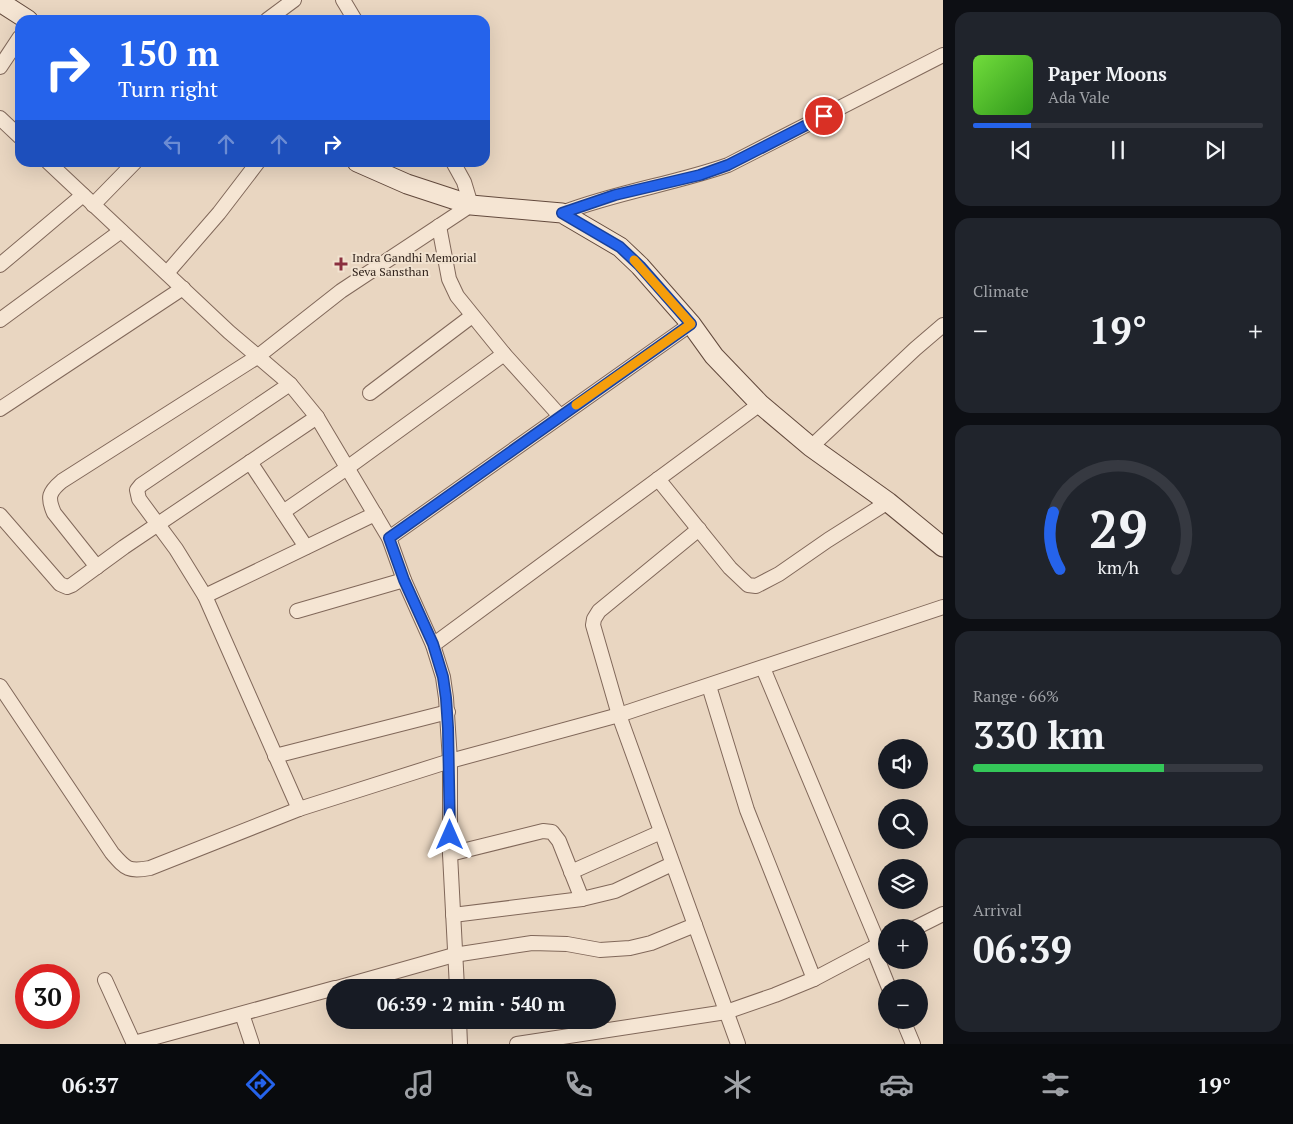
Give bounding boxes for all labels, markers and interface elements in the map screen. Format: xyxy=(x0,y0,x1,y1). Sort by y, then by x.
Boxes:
text: 150 m xyxy=(118,30,219,76)
icon: right xyxy=(35,35,100,100)
text: Paper Moons xyxy=(1048,61,1167,86)
text: Turn right xyxy=(118,74,218,103)
text: Ada Vale xyxy=(1048,86,1110,108)
pin xyxy=(803,95,845,137)
icon: arrive xyxy=(810,102,838,130)
icon: left xyxy=(159,130,187,158)
icon: ahead xyxy=(212,130,240,158)
icon: ahead xyxy=(265,130,293,158)
icon: right xyxy=(318,130,346,158)
icon: previous xyxy=(1007,136,1035,164)
icon: pause xyxy=(1104,136,1132,164)
icon: next xyxy=(1201,136,1229,164)
place label: Indra Gandhi Memorial Seva Sansthan xyxy=(352,250,477,279)
marker: Indra Gandhi Memorial Seva Sansthan xyxy=(334,257,348,271)
text: Climate xyxy=(973,280,1029,302)
text: 19° xyxy=(1089,305,1147,355)
text: − xyxy=(973,312,988,349)
text: + xyxy=(1248,312,1263,349)
text: 29 xyxy=(1089,494,1147,563)
text: km/h xyxy=(1097,555,1139,579)
text: Range · 66% xyxy=(973,685,1059,707)
text: 330 km xyxy=(973,710,1105,760)
map controls xyxy=(878,739,928,1029)
button: sound xyxy=(878,739,928,789)
button: search xyxy=(878,799,928,849)
position arrow xyxy=(423,808,475,860)
button: layers xyxy=(878,859,928,909)
text: Arrival xyxy=(973,899,1022,921)
button: + xyxy=(878,919,928,969)
text: 06:39 xyxy=(973,924,1072,974)
speed limit sign: 30 xyxy=(15,964,80,1029)
button: − xyxy=(878,979,928,1029)
text: 06:39 · 2 min · 540 m xyxy=(377,991,565,1016)
icon: directions xyxy=(243,1067,278,1102)
icon: music xyxy=(402,1067,437,1102)
icon: phone xyxy=(561,1067,596,1102)
icon: climate xyxy=(720,1067,755,1102)
icon: car xyxy=(879,1067,914,1102)
icon: filters xyxy=(1038,1067,1073,1102)
text: 06:37 xyxy=(62,1070,119,1099)
text: 19° xyxy=(1197,1070,1231,1099)

